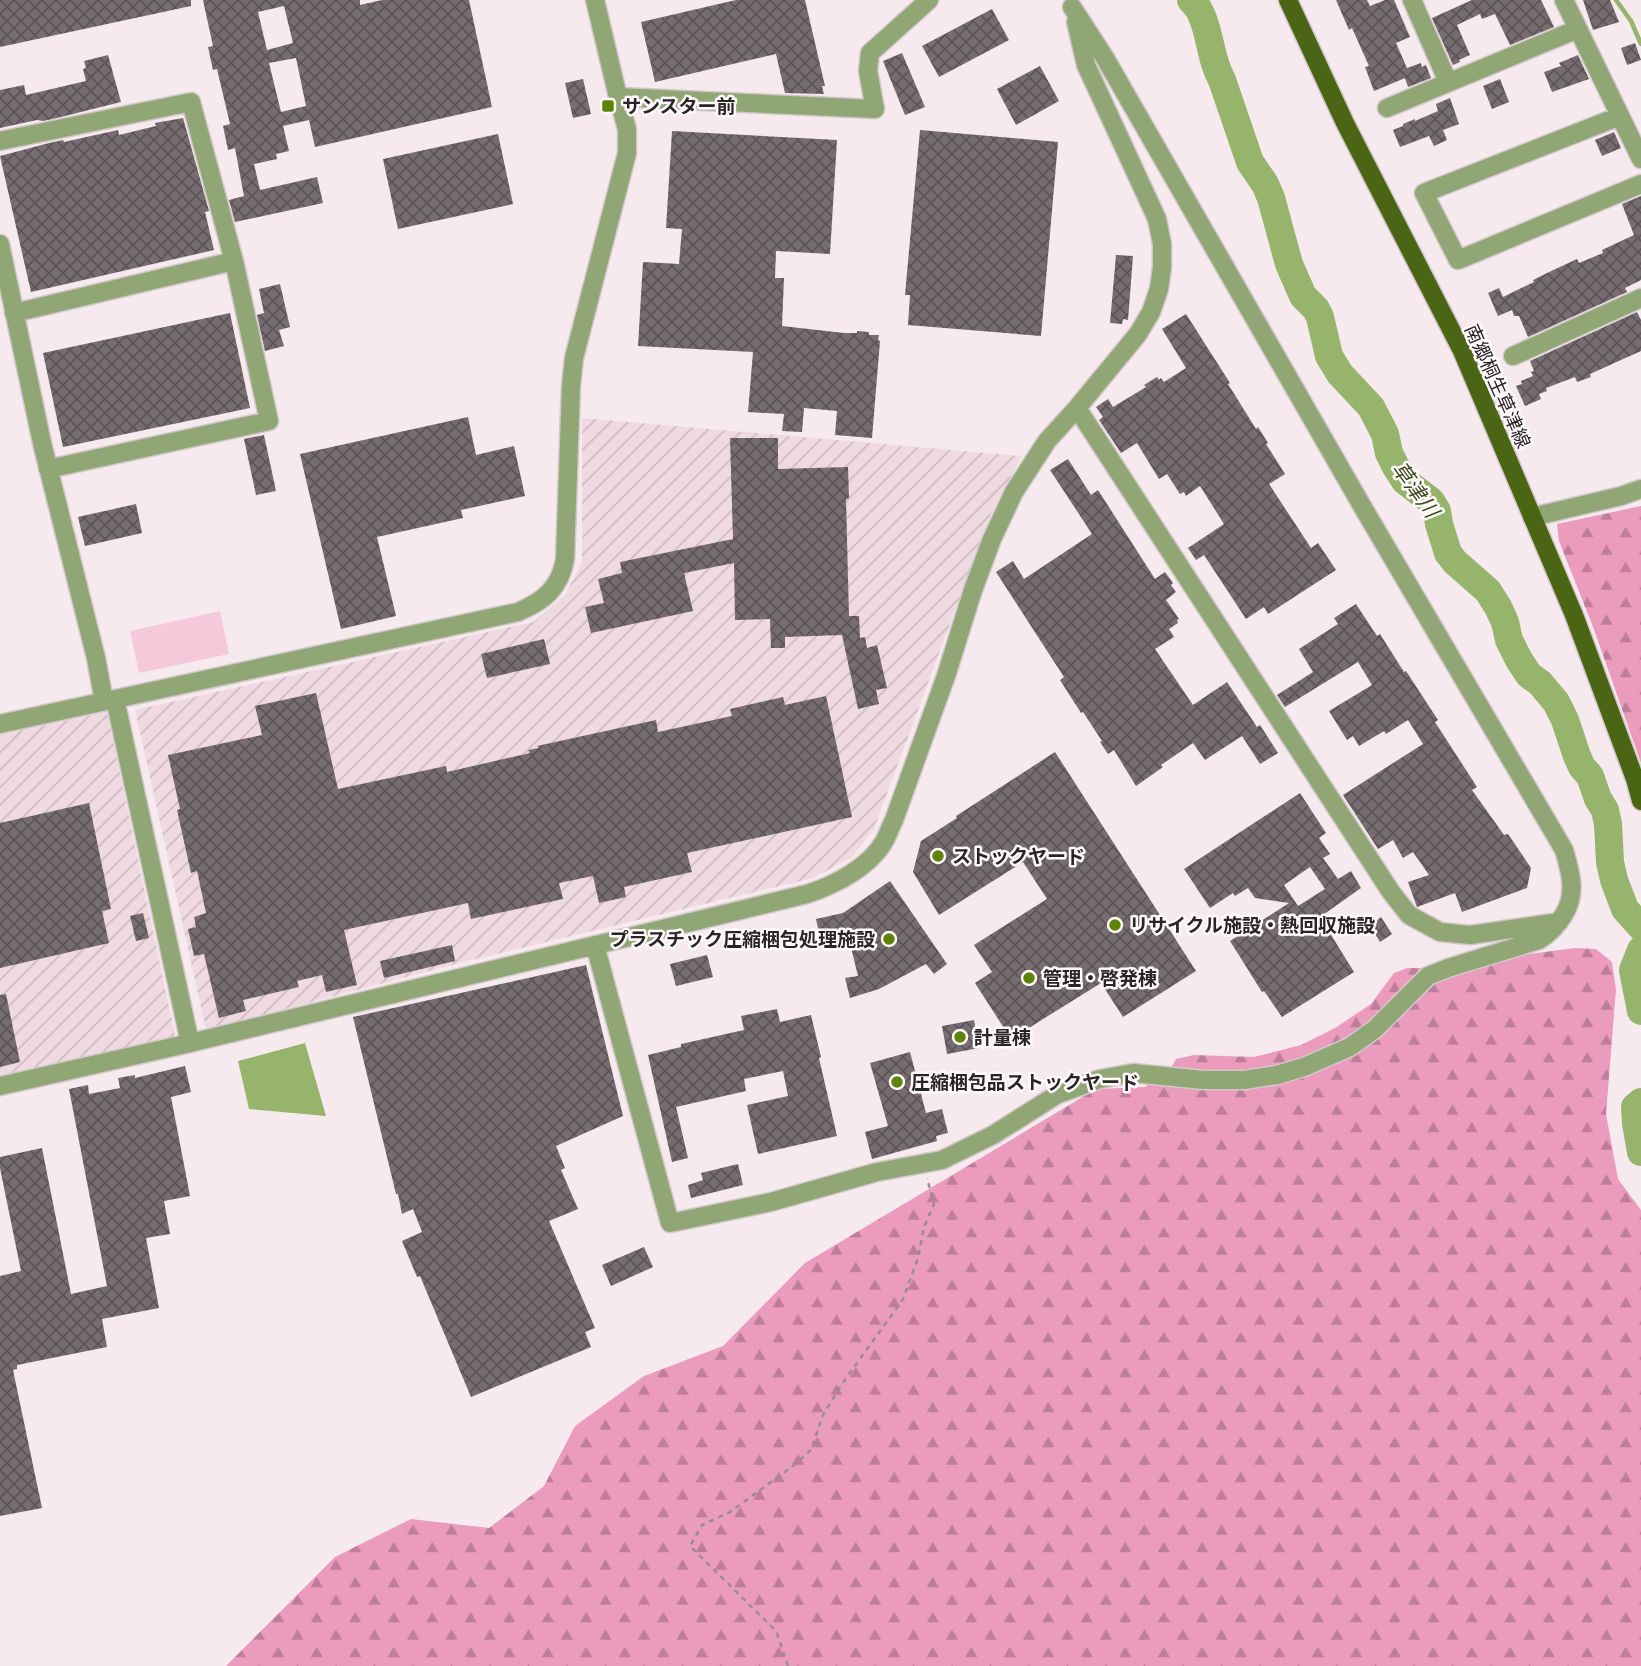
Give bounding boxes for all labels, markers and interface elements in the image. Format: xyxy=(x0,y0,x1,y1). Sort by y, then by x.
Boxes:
place label: サンスター前 xyxy=(622,94,736,118)
marker: サンスター前 xyxy=(600,98,616,114)
street label: 南郷桐生草津線 xyxy=(1460,320,1536,452)
water label: 草津川 xyxy=(1387,456,1446,524)
place label: ストックヤード xyxy=(952,844,1085,868)
marker: ストックヤード xyxy=(930,848,946,864)
place label: リサイクル施設・熱回収施設 xyxy=(1129,913,1375,937)
marker: リサイクル施設・熱回収施設 xyxy=(1107,917,1123,933)
place label: プラスチック圧縮梱包処理施設 xyxy=(609,927,875,951)
marker: プラスチック圧縮梱包処理施設 xyxy=(881,931,897,947)
place label: 管理・啓発棟 xyxy=(1043,966,1157,990)
marker: 管理・啓発棟 xyxy=(1021,970,1037,986)
place label: 計量棟 xyxy=(974,1025,1031,1049)
marker: 計量棟 xyxy=(952,1029,968,1045)
place label: 圧縮梱包品ストックヤード xyxy=(911,1070,1139,1094)
marker: 圧縮梱包品ストックヤード xyxy=(889,1074,905,1090)

